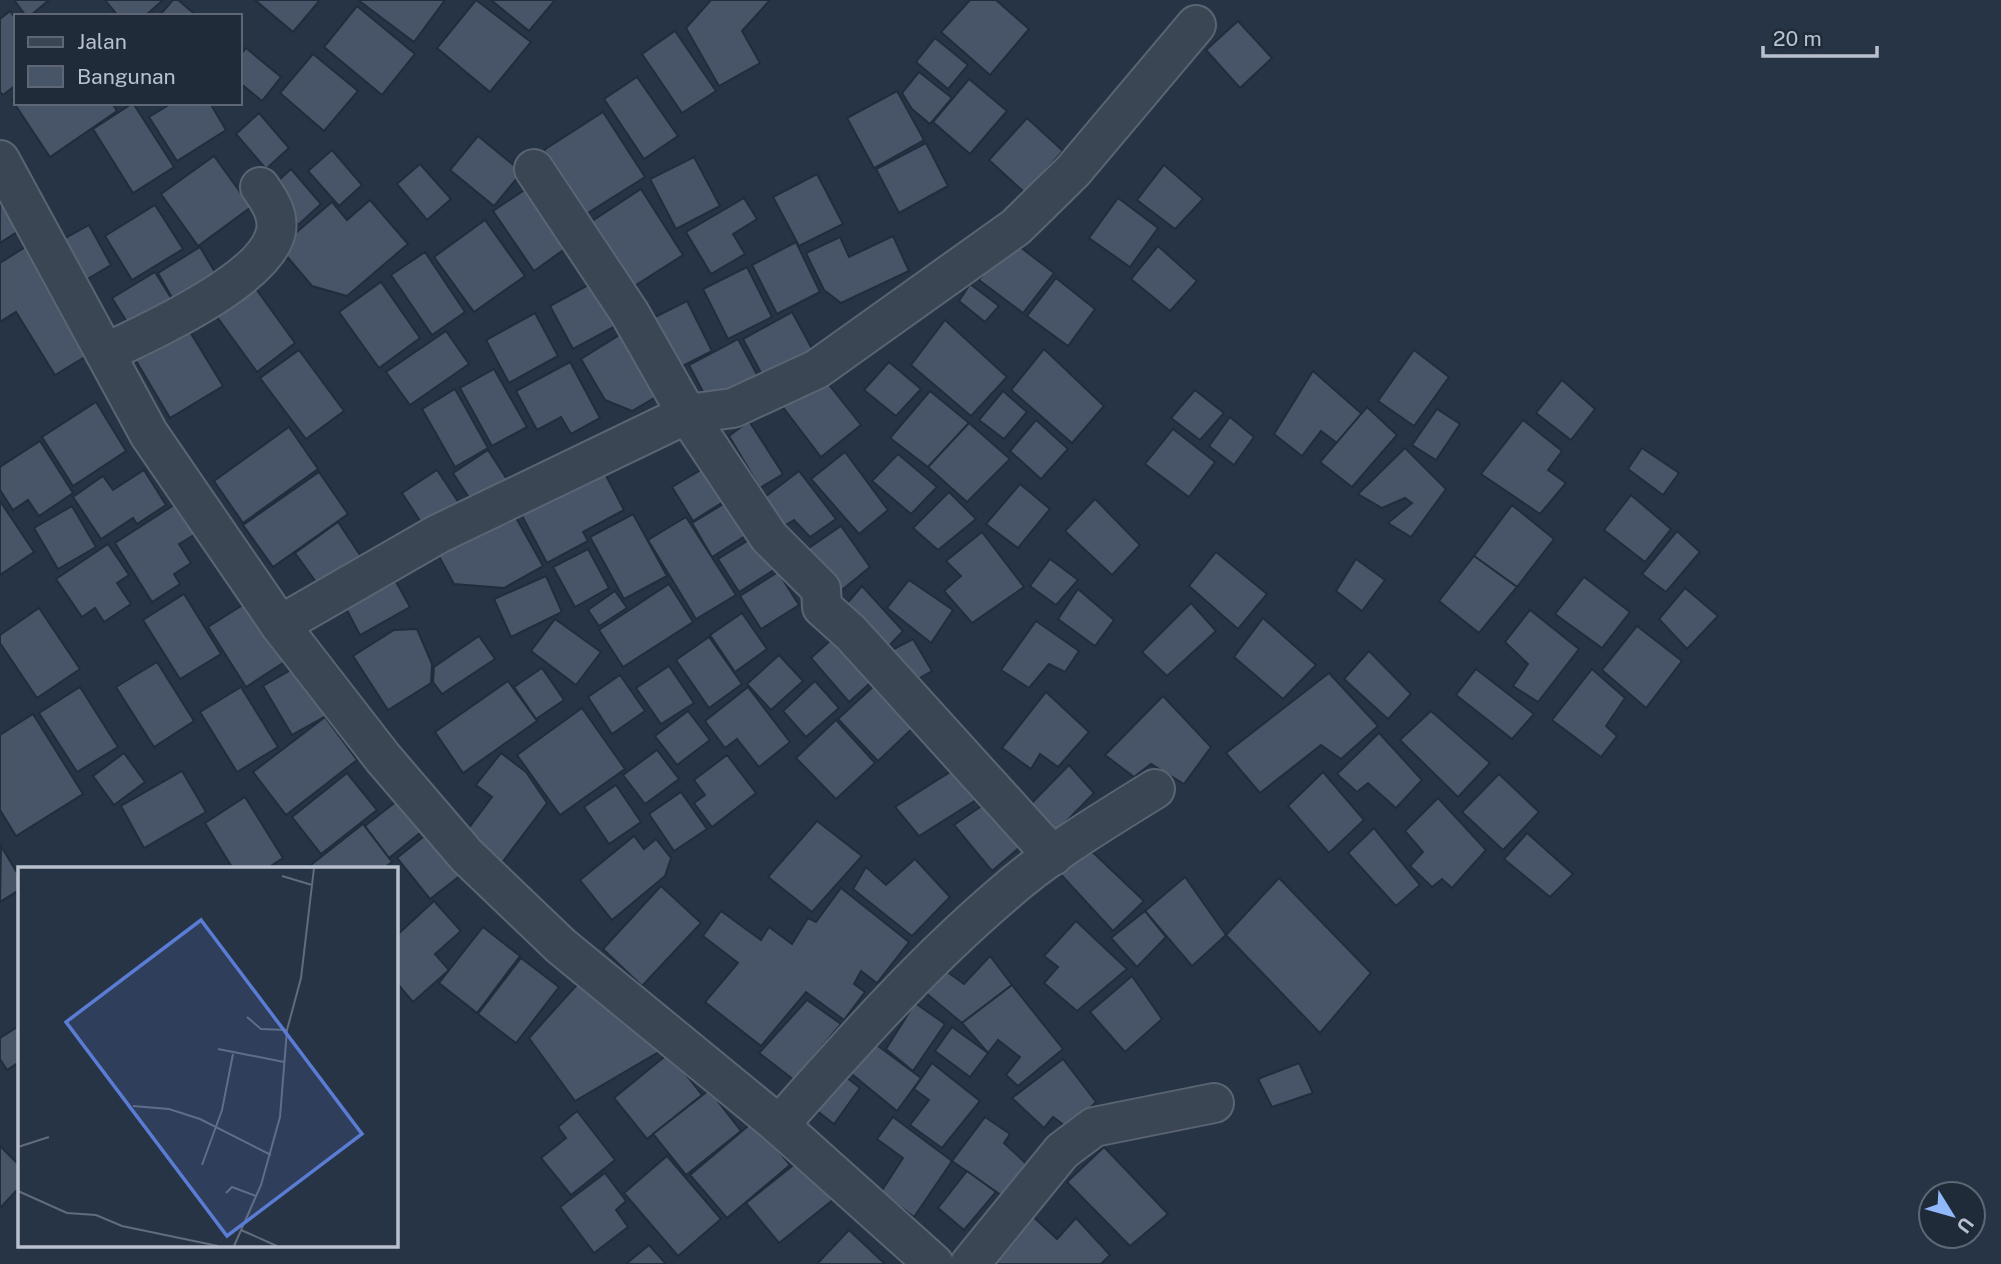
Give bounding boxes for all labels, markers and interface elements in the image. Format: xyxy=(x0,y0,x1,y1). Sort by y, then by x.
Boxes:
legend xyxy=(14,14,242,105)
scale bar xyxy=(1763,14,1877,58)
text: 20 m xyxy=(1773,26,1822,51)
text: Jalan xyxy=(77,29,127,54)
text: Bangunan xyxy=(77,64,176,89)
inset map xyxy=(18,867,397,1246)
north arrow xyxy=(1917,1180,1987,1250)
text: U xyxy=(1953,1213,1979,1237)

